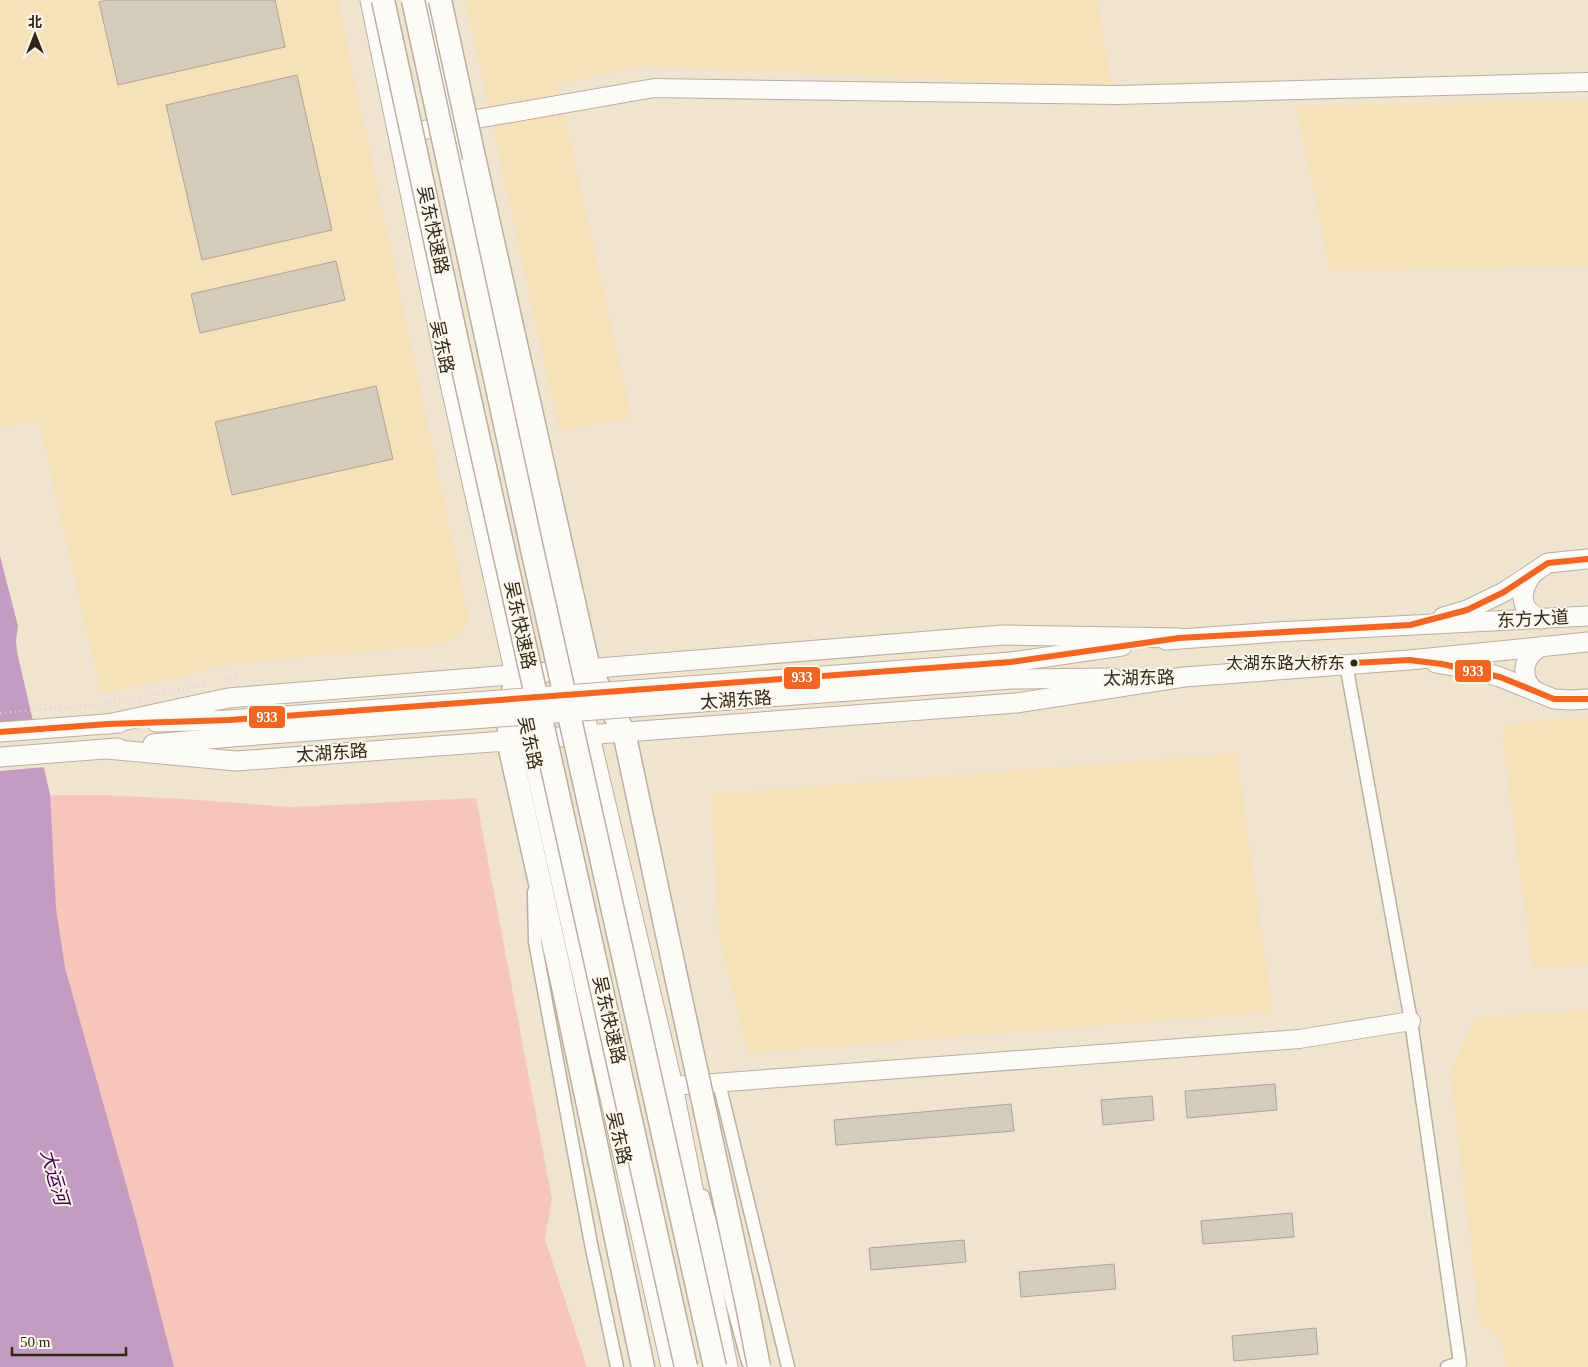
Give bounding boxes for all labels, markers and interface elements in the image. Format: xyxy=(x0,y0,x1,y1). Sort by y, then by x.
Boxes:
north arrow xyxy=(10,10,60,60)
text: 北 xyxy=(28,15,42,30)
street label: 吴东快速路 xyxy=(414,184,452,276)
street label: 吴东路 xyxy=(427,319,457,375)
street label: 吴东快速路 xyxy=(501,579,539,671)
street label: 东方大道 xyxy=(1497,607,1569,631)
place label: 太湖东路大桥东 xyxy=(1226,654,1345,673)
marker: 太湖东路大桥东 xyxy=(1349,658,1359,668)
line badge: 933 xyxy=(1454,659,1492,683)
text: 933 xyxy=(1463,664,1484,679)
line badge: 933 xyxy=(783,666,821,690)
street label: 太湖东路 xyxy=(1103,667,1175,689)
text: 933 xyxy=(792,670,813,685)
street label: 太湖东路 xyxy=(699,688,773,712)
line badge: 933 xyxy=(248,705,286,729)
text: 933 xyxy=(257,710,278,725)
street label: 吴东路 xyxy=(515,715,545,771)
street label: 太湖东路 xyxy=(295,741,369,765)
street label: 吴东快速路 xyxy=(589,974,629,1066)
street label: 吴东路 xyxy=(603,1109,635,1167)
water label: 大运河 xyxy=(37,1147,74,1211)
scale bar xyxy=(12,1324,126,1356)
text: 50 m xyxy=(20,1334,51,1350)

